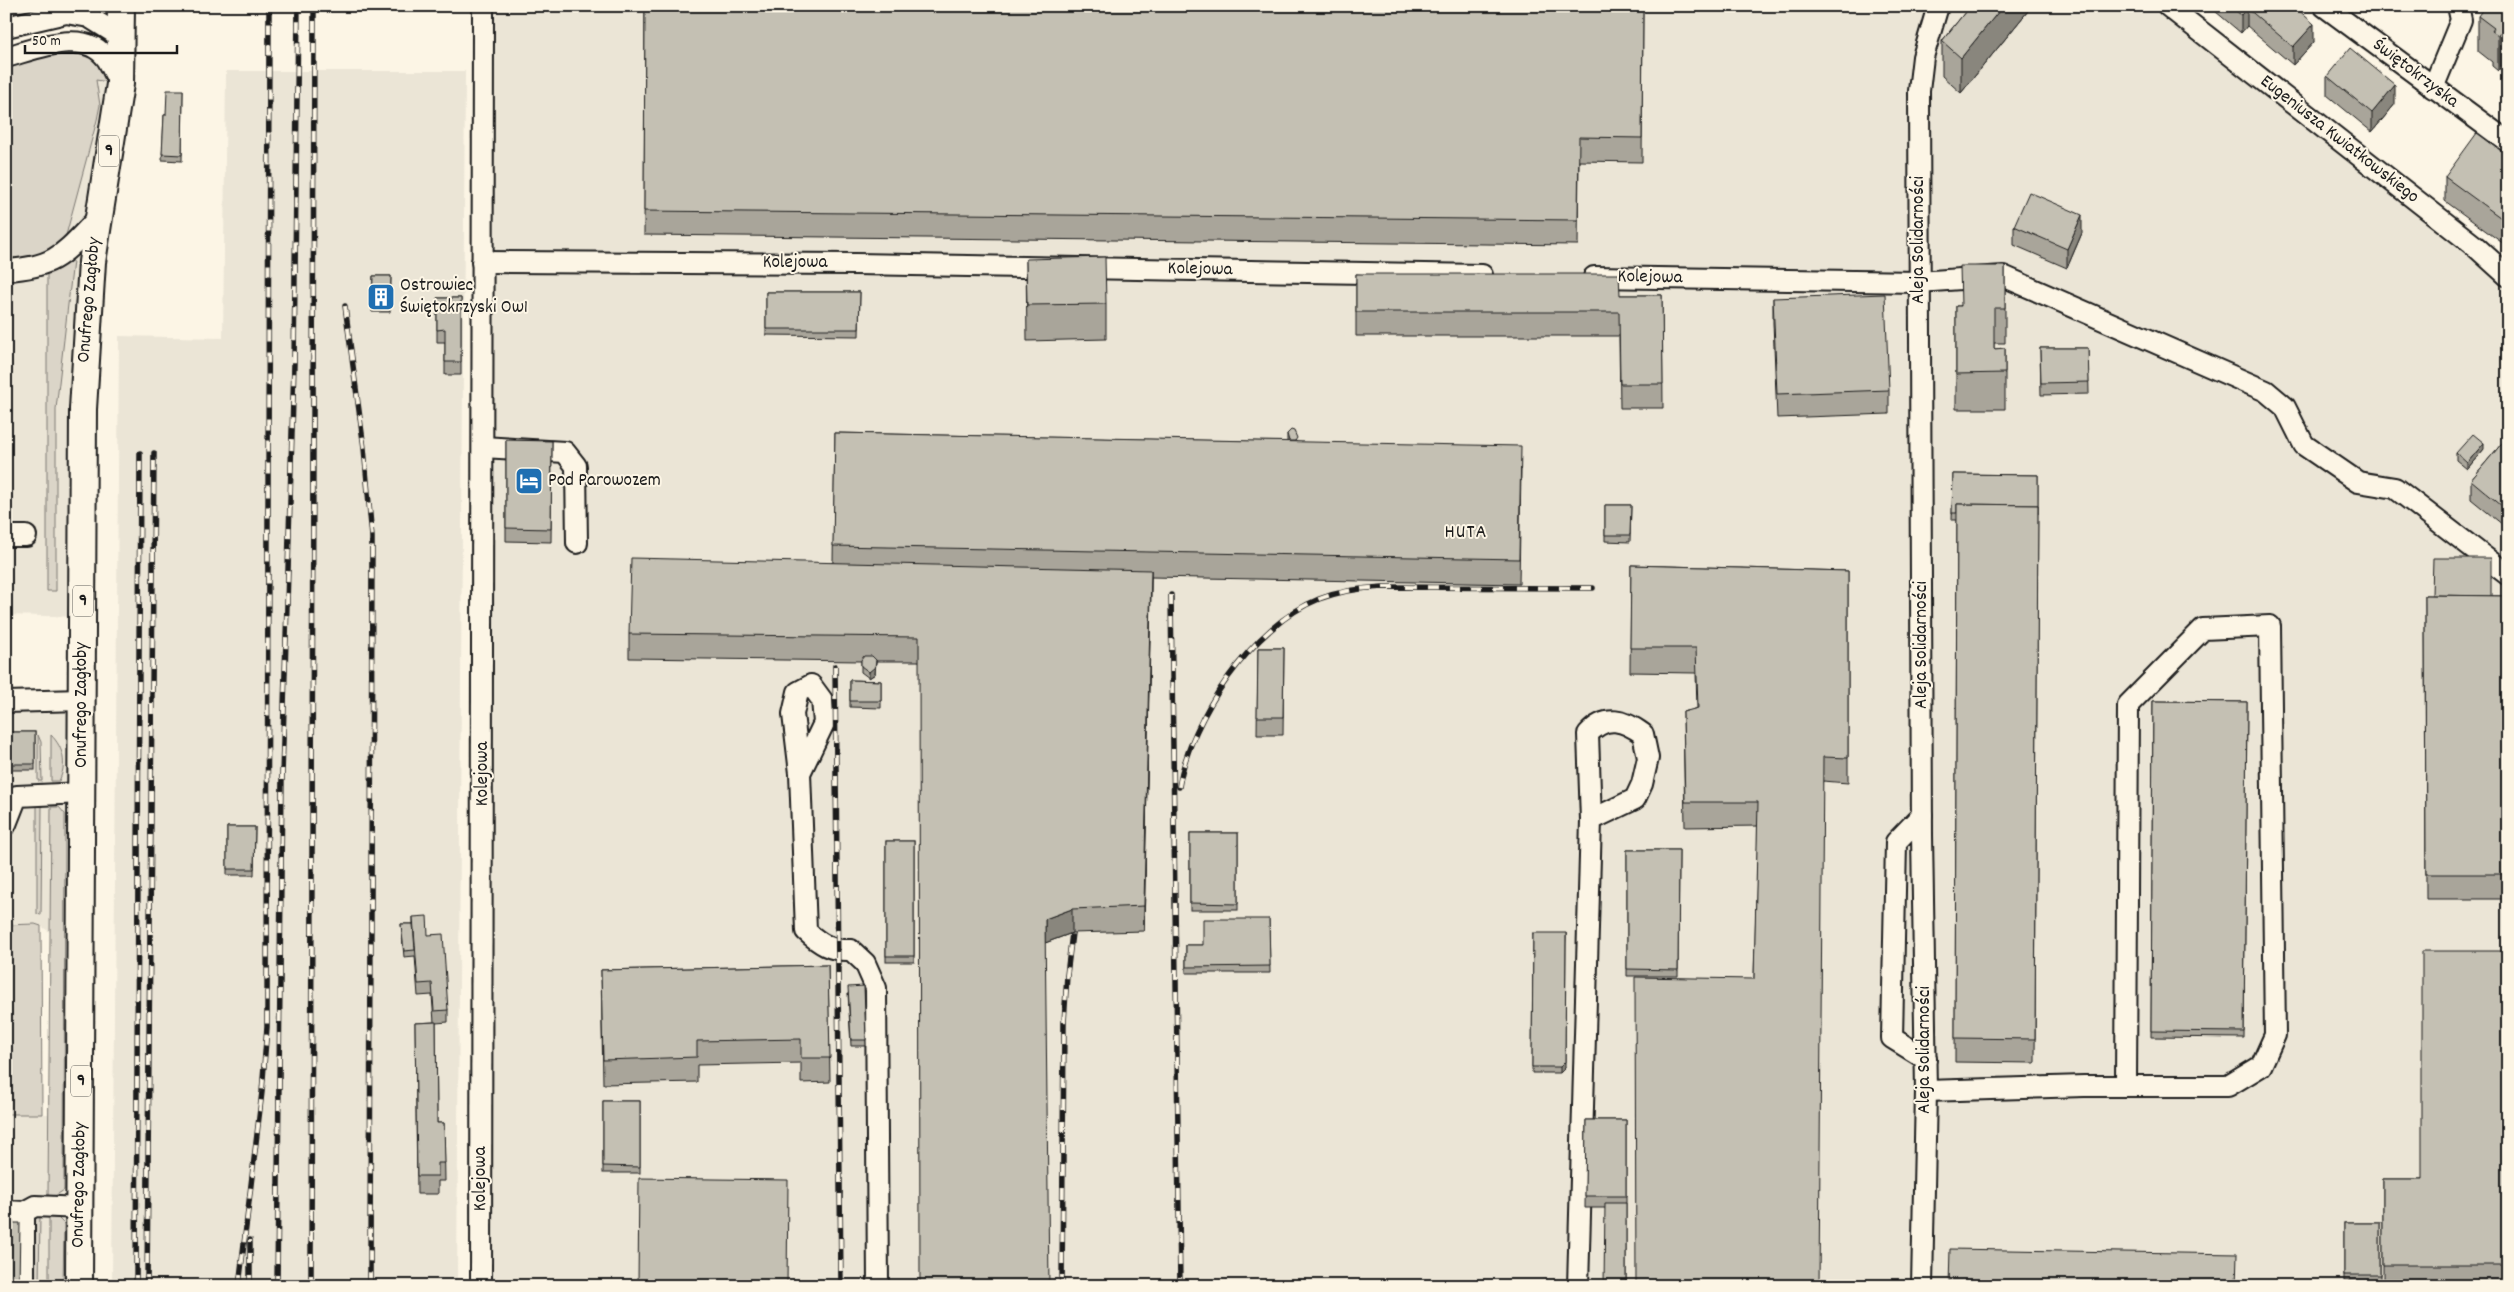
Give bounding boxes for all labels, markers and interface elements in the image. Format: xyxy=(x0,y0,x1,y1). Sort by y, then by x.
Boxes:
scale bar xyxy=(25,22,178,54)
text: 50 m xyxy=(32,31,61,53)
street label: Świętokrzyska xyxy=(2366,33,2465,116)
street label: Eugeniusza Kwiatkowskiego xyxy=(2254,69,2424,211)
road number: 9 xyxy=(99,136,119,166)
street label: Aleja Solidarności xyxy=(1906,176,1933,304)
street label: Onufrego Zagłoby xyxy=(71,236,109,364)
street label: Kolejowa xyxy=(763,250,828,277)
street label: Kolejowa xyxy=(1167,256,1234,284)
street label: Kolejowa xyxy=(1617,264,1684,292)
place label: Ostrowiec Świętokrzyski Ow1 xyxy=(400,273,528,322)
building icon: Ostrowiec Świętokrzyski Ow1 xyxy=(366,282,396,312)
hotel icon: Pod Parowozem xyxy=(514,466,544,496)
place label: Pod Parowozem xyxy=(548,468,661,495)
district label: HUTA xyxy=(1445,519,1487,547)
street label: Aleja Solidarności xyxy=(1909,581,1936,709)
road number: 9 xyxy=(73,586,93,616)
street label: Onufrego Zagłoby xyxy=(69,642,96,768)
street label: Kolejowa xyxy=(470,741,497,806)
street label: Aleja Solidarności xyxy=(1912,986,1939,1114)
road number: 9 xyxy=(71,1066,91,1096)
street label: Onufrego Zagłoby xyxy=(65,1122,95,1248)
street label: Kolejowa xyxy=(468,1146,495,1211)

